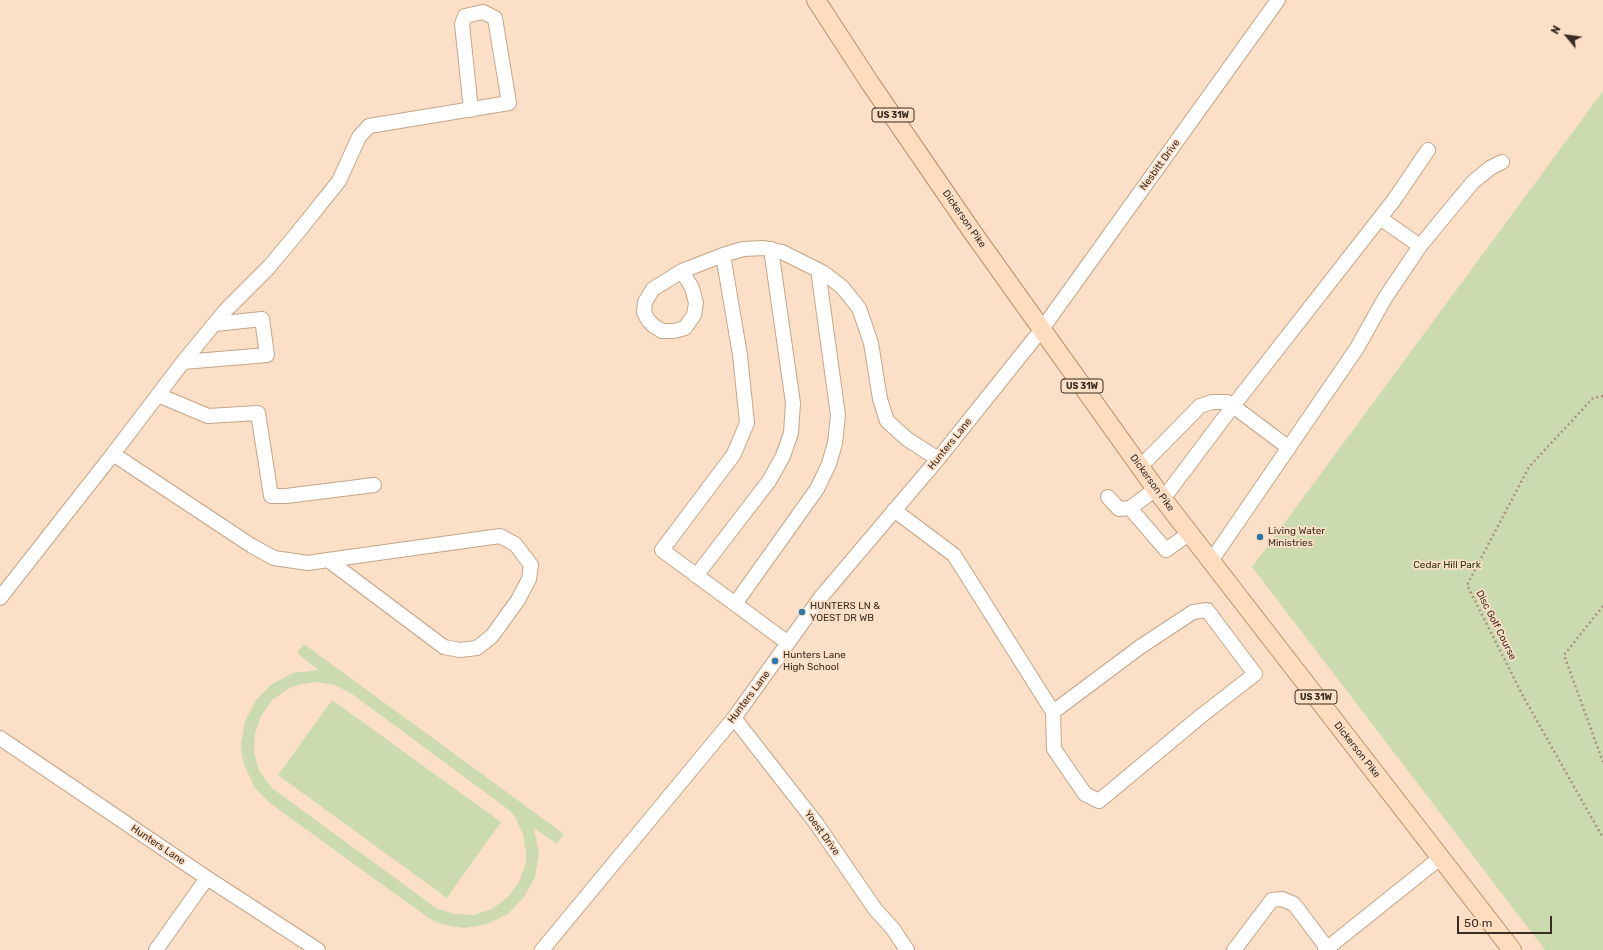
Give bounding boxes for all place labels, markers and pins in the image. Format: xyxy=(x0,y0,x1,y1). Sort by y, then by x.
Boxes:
place label: Living Water Ministries xyxy=(1268,525,1325,548)
marker: Living Water Ministries xyxy=(1255,532,1265,542)
place label: HUNTERS LN & YOEST DR WB xyxy=(810,600,880,624)
marker: HUNTERS LN & YOEST DR WB xyxy=(797,607,807,617)
place label: Hunters Lane High School xyxy=(783,649,846,672)
marker: Hunters Lane High School xyxy=(770,656,780,666)

